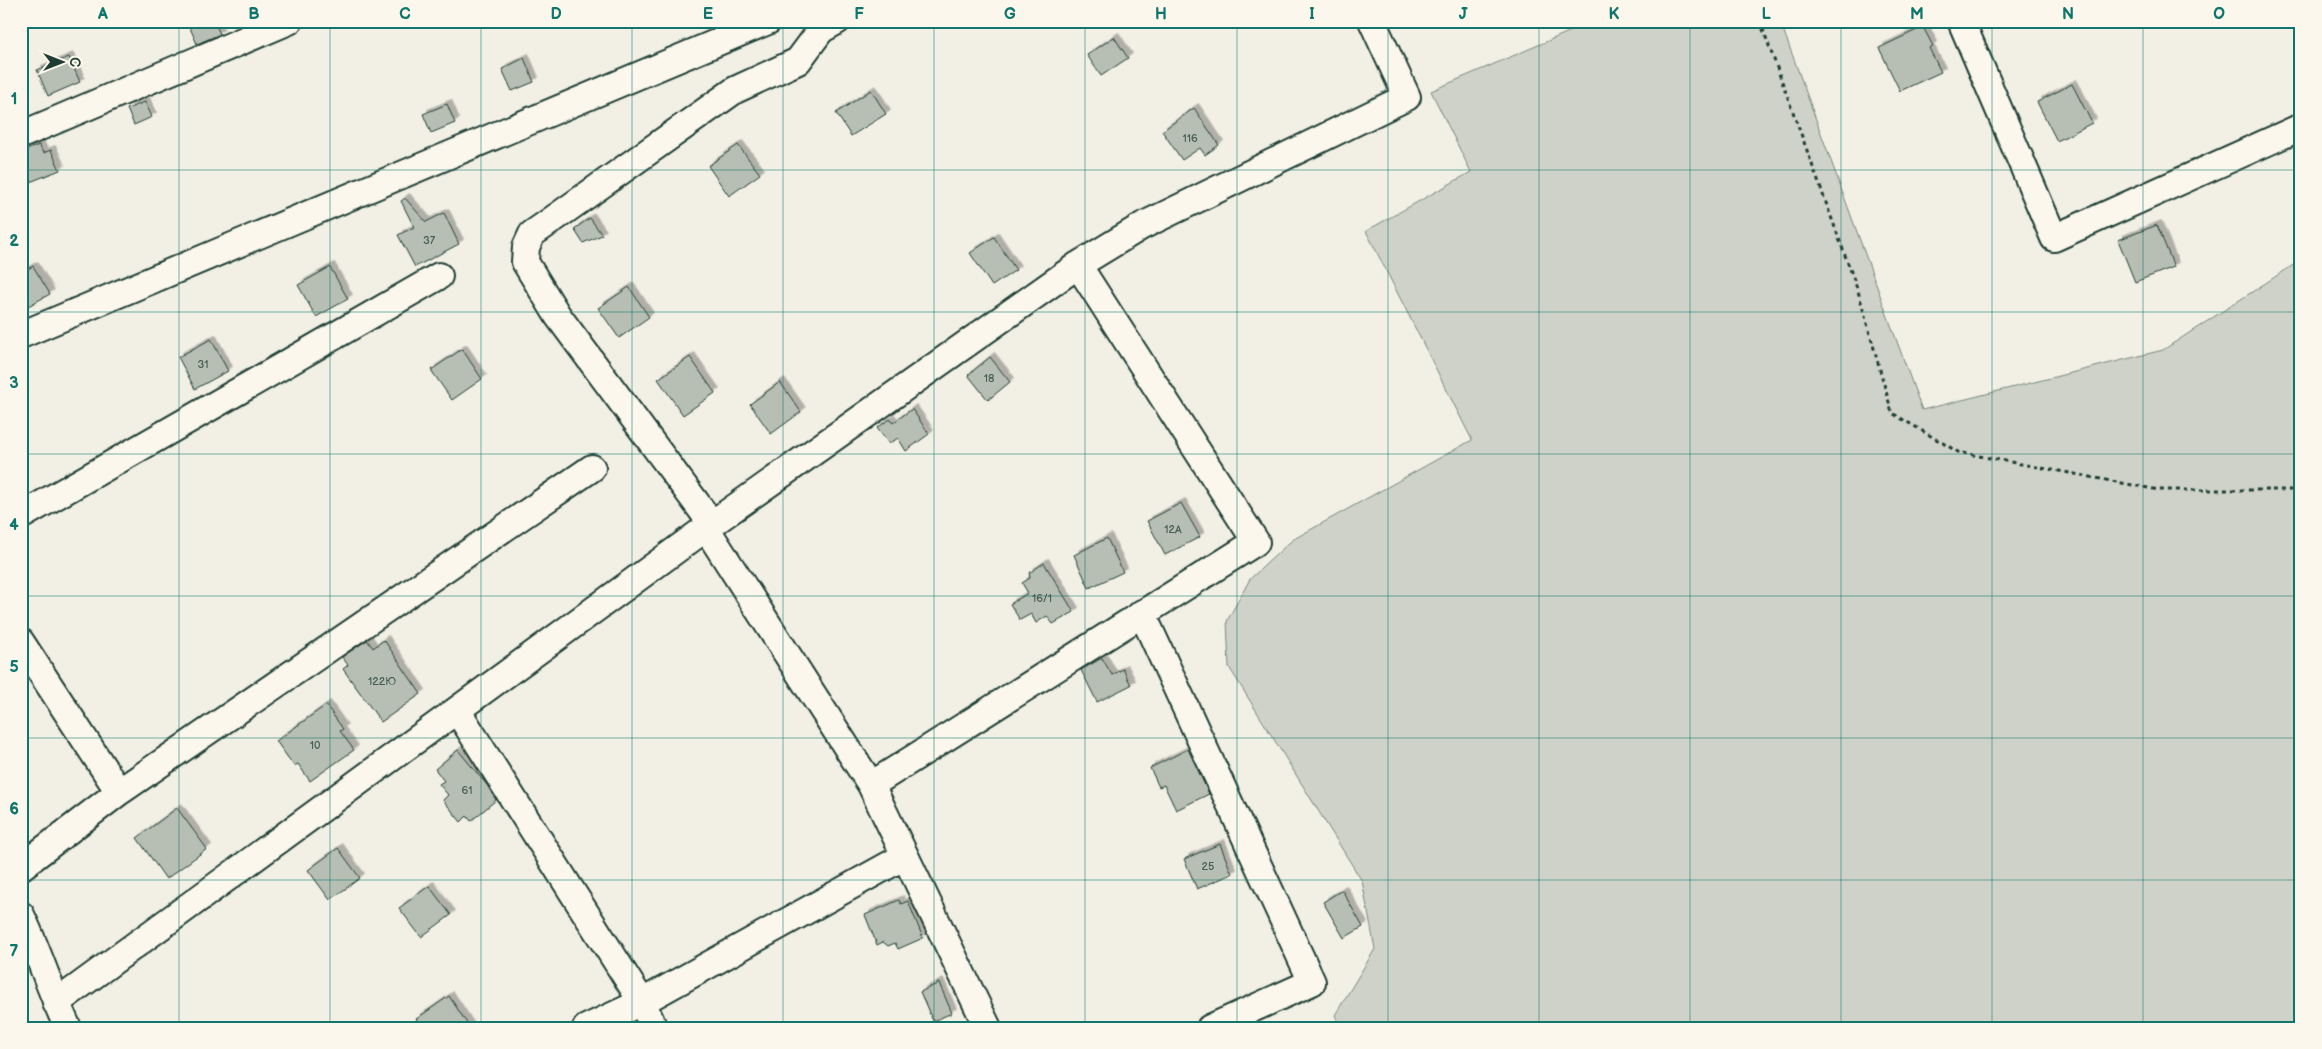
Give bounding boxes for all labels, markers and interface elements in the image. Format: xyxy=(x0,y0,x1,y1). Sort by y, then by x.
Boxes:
text: A xyxy=(97,5,108,24)
text: B xyxy=(248,5,260,24)
text: C xyxy=(399,5,411,24)
text: D xyxy=(550,5,562,24)
text: E xyxy=(703,5,713,24)
text: F xyxy=(854,5,864,24)
text: G xyxy=(1004,5,1016,24)
text: H xyxy=(1155,5,1167,24)
text: I xyxy=(1309,5,1315,24)
text: J xyxy=(1459,5,1468,24)
text: K xyxy=(1609,5,1620,24)
text: L xyxy=(1761,5,1771,24)
text: M xyxy=(1910,5,1924,24)
text: N xyxy=(2062,5,2074,24)
text: O xyxy=(2213,5,2225,24)
north arrow xyxy=(38,38,88,88)
text: С xyxy=(66,57,83,67)
text: 1 xyxy=(11,90,17,109)
house number: 116 xyxy=(1182,132,1198,145)
text: 2 xyxy=(9,232,19,251)
house number: 37 xyxy=(423,234,436,247)
house number: 31 xyxy=(197,358,209,371)
house number: 18 xyxy=(984,372,994,385)
text: 3 xyxy=(9,374,19,393)
text: 4 xyxy=(9,516,19,535)
house number: 12А xyxy=(1164,523,1182,536)
house number: 16/1 xyxy=(1032,592,1052,605)
text: 5 xyxy=(9,658,19,677)
house number: 122Ю xyxy=(368,675,396,688)
house number: 10 xyxy=(310,739,321,752)
house number: 61 xyxy=(462,784,472,797)
text: 6 xyxy=(9,800,19,819)
house number: 25 xyxy=(1202,860,1214,873)
text: 7 xyxy=(10,942,19,961)

